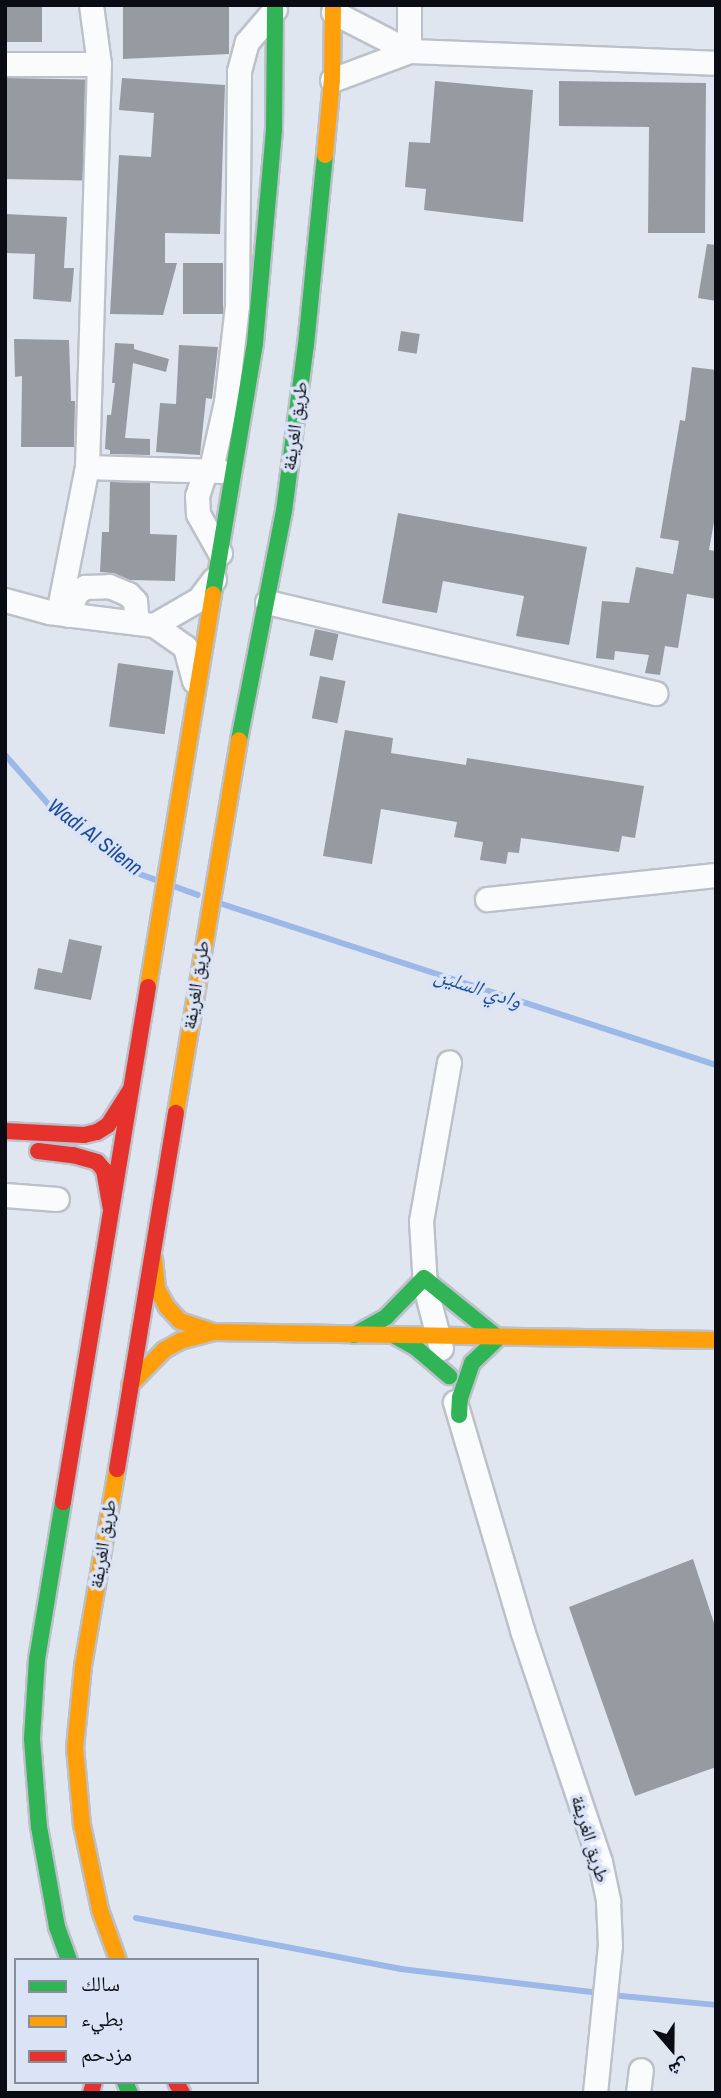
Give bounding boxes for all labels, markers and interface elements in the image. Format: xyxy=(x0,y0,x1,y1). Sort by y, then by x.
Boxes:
street label: طريق الغريفة xyxy=(277,380,313,472)
water label: Wadi Al Silenn xyxy=(42,793,148,881)
street label: طريق الغريفة xyxy=(178,939,214,1031)
water label: وادي السلين xyxy=(431,962,525,1014)
street label: طريق الغريفة xyxy=(85,1498,121,1590)
street label: طريق الغريفة xyxy=(566,1793,614,1885)
legend xyxy=(14,1958,259,2084)
text: سالك xyxy=(81,1969,120,1998)
text: بطيء xyxy=(81,2004,124,2033)
north arrow xyxy=(637,2014,707,2084)
text: مزدحم xyxy=(81,2039,132,2068)
text: ش xyxy=(665,2053,693,2084)

